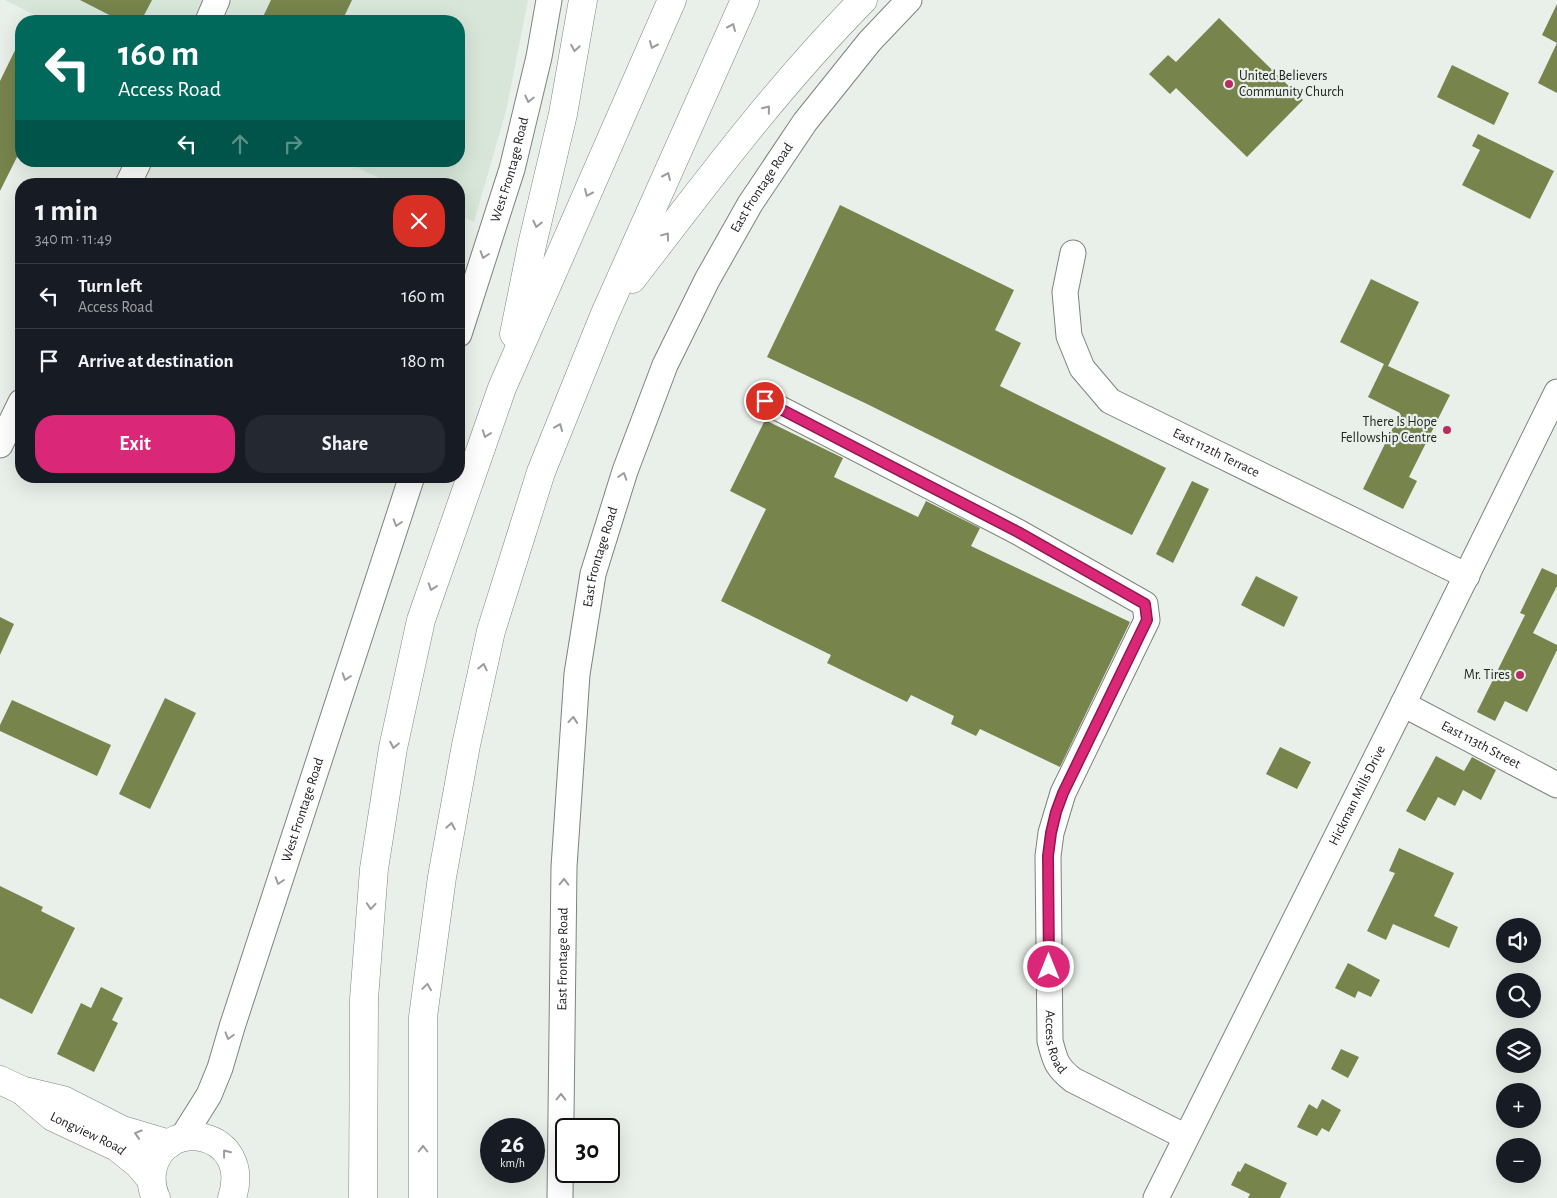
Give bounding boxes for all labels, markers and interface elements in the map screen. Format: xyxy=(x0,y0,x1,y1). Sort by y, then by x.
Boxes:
one-way arrow xyxy=(726,23,737,32)
icon: left xyxy=(35,35,100,100)
text: 160 m xyxy=(118,37,199,72)
one-way arrow xyxy=(648,40,659,49)
one-way arrow xyxy=(570,44,580,52)
place label: United Believers Community Church xyxy=(1239,69,1344,99)
text: Access Road xyxy=(118,78,221,100)
marker: United Believers Community Church xyxy=(1223,78,1235,90)
one-way arrow xyxy=(524,95,535,104)
one-way arrow xyxy=(761,105,770,114)
street label: West Frontage Road xyxy=(488,116,531,224)
icon: left xyxy=(173,130,201,158)
icon: ahead xyxy=(226,130,254,158)
icon: right xyxy=(279,130,307,158)
street label: East Frontage Road xyxy=(728,141,796,235)
one-way arrow xyxy=(660,172,671,181)
one-way arrow xyxy=(583,188,594,197)
button: close xyxy=(393,195,445,247)
text: 1 min xyxy=(35,196,98,226)
one-way arrow xyxy=(532,219,543,228)
text: 340 m · 11:49 xyxy=(35,231,112,247)
one-way arrow xyxy=(660,233,668,242)
one-way arrow xyxy=(480,251,490,259)
text: Turn left xyxy=(78,277,142,296)
icon: left xyxy=(35,282,63,310)
text: 160 m xyxy=(401,287,445,306)
text: Access Road xyxy=(78,299,153,315)
icon: arrive xyxy=(35,347,63,375)
text: Arrive at destination xyxy=(78,352,234,371)
text: 180 m xyxy=(401,352,445,371)
pin xyxy=(744,380,786,422)
icon: arrive xyxy=(751,387,779,415)
button: Exit xyxy=(35,415,235,473)
button: Share xyxy=(245,415,445,473)
place label: There Is Hope Fellowship Centre xyxy=(1341,415,1437,445)
one-way arrow xyxy=(553,423,563,432)
marker: There Is Hope Fellowship Centre xyxy=(1441,424,1453,436)
street label: East 112th Terrace xyxy=(1171,426,1262,480)
one-way arrow xyxy=(482,429,492,437)
one-way arrow xyxy=(618,472,628,480)
street label: East Frontage Road xyxy=(581,505,620,608)
one-way arrow xyxy=(393,518,403,526)
one-way arrow xyxy=(428,582,438,591)
one-way arrow xyxy=(477,663,488,671)
place label: Mr. Tires xyxy=(1464,668,1510,682)
marker: Mr. Tires xyxy=(1514,669,1526,681)
one-way arrow xyxy=(342,672,352,681)
one-way arrow xyxy=(567,715,578,723)
street label: East 113th Street xyxy=(1439,718,1523,772)
one-way arrow xyxy=(389,740,400,749)
street label: Hickman Mills Drive xyxy=(1326,743,1388,848)
street label: West Frontage Road xyxy=(279,756,326,864)
one-way arrow xyxy=(446,822,456,831)
one-way arrow xyxy=(275,877,285,885)
one-way arrow xyxy=(558,878,569,886)
one-way arrow xyxy=(366,902,377,910)
street label: East Frontage Road xyxy=(555,907,571,1011)
map controls xyxy=(1496,918,1541,1183)
button: sound xyxy=(1496,918,1541,963)
position arrow xyxy=(1022,940,1074,992)
button: search xyxy=(1496,973,1541,1018)
one-way arrow xyxy=(421,983,432,991)
street label: Access Road xyxy=(1043,1010,1069,1077)
button: layers xyxy=(1496,1028,1541,1073)
one-way arrow xyxy=(225,1031,235,1039)
button: + xyxy=(1496,1083,1541,1128)
one-way arrow xyxy=(556,1093,566,1100)
street label: Longview Road xyxy=(48,1110,128,1158)
speed limit sign: 30 xyxy=(555,1118,620,1183)
one-way arrow xyxy=(135,1130,143,1140)
text: 26 xyxy=(501,1132,524,1157)
button: − xyxy=(1496,1138,1541,1183)
one-way arrow xyxy=(418,1145,428,1153)
one-way arrow xyxy=(223,1149,232,1158)
text: km/h xyxy=(500,1157,525,1169)

